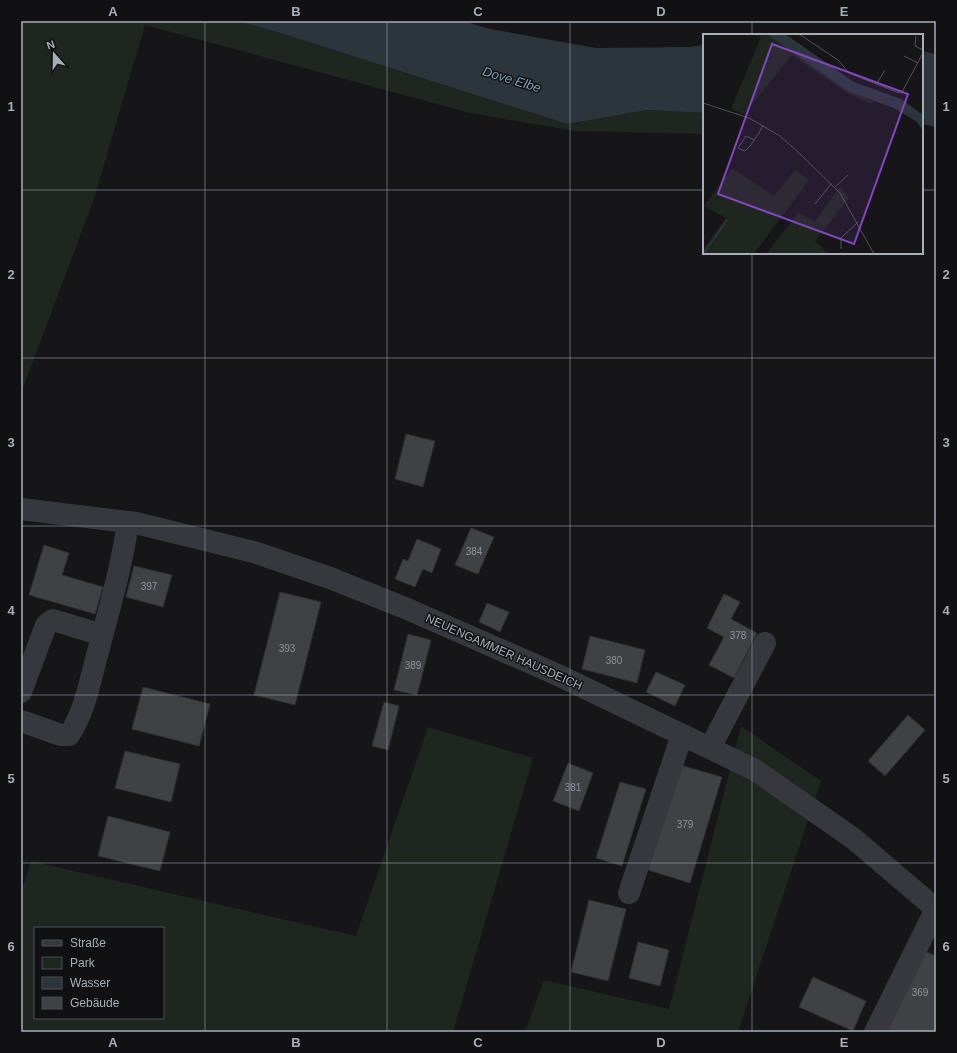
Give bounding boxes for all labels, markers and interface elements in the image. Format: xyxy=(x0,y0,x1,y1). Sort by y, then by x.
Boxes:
text: A xyxy=(108,4,118,19)
text: B xyxy=(291,4,301,19)
text: C xyxy=(473,4,483,19)
text: D xyxy=(656,4,666,19)
text: E xyxy=(840,4,849,19)
north arrow xyxy=(34,34,74,74)
inset map xyxy=(703,34,923,254)
text: N xyxy=(45,38,56,52)
water label: Dove Elbe xyxy=(481,64,543,95)
text: 1 xyxy=(7,99,15,114)
text: 1 xyxy=(942,99,950,114)
text: 2 xyxy=(7,267,15,282)
text: 2 xyxy=(942,267,950,282)
text: 3 xyxy=(7,435,15,450)
text: 3 xyxy=(942,435,950,450)
house number: 384 xyxy=(466,546,483,557)
house number: 397 xyxy=(141,581,158,592)
text: 4 xyxy=(7,603,15,618)
text: 4 xyxy=(942,603,950,618)
street label: NEUENGAMMER HAUSDEICH xyxy=(423,611,585,693)
house number: 378 xyxy=(730,630,747,641)
house number: 393 xyxy=(279,643,296,654)
house number: 380 xyxy=(606,655,623,666)
house number: 389 xyxy=(405,660,422,671)
text: 5 xyxy=(7,771,15,786)
text: 5 xyxy=(942,771,950,786)
house number: 381 xyxy=(565,782,582,793)
house number: 379 xyxy=(677,819,694,830)
legend xyxy=(34,927,164,1019)
text: Straße xyxy=(70,936,106,950)
text: 6 xyxy=(7,939,15,954)
text: 6 xyxy=(942,939,950,954)
text: Park xyxy=(70,956,96,970)
text: Wasser xyxy=(70,976,110,990)
house number: 369 xyxy=(912,987,929,998)
text: Gebäude xyxy=(70,996,120,1010)
text: A xyxy=(108,1035,118,1050)
text: B xyxy=(291,1035,301,1050)
text: C xyxy=(473,1035,483,1050)
text: D xyxy=(656,1035,666,1050)
text: E xyxy=(840,1035,849,1050)

